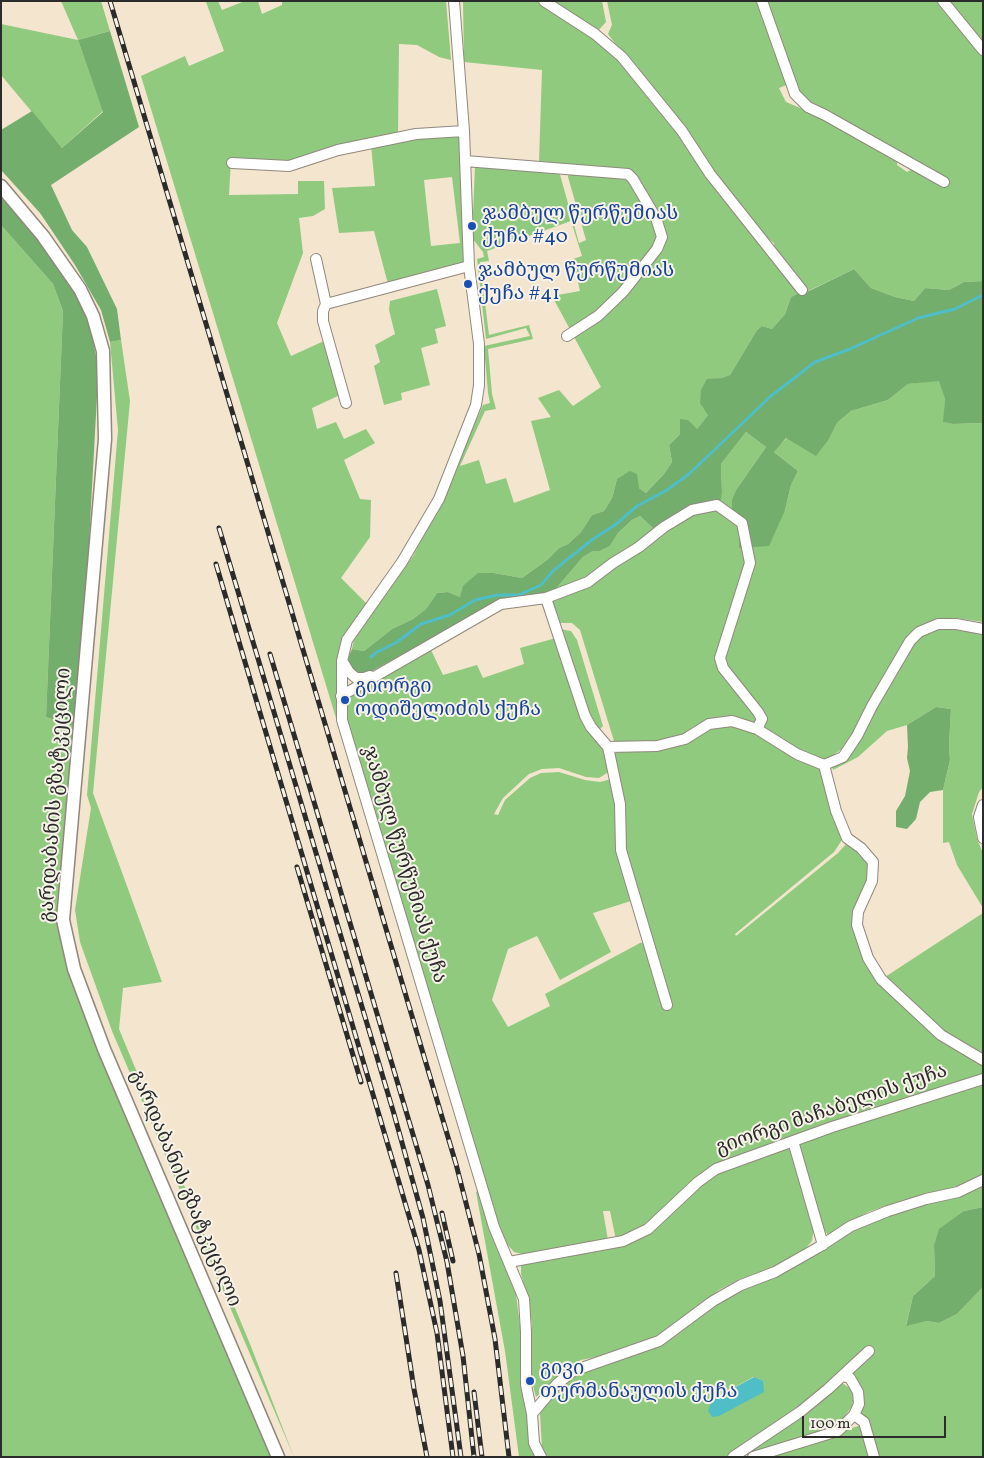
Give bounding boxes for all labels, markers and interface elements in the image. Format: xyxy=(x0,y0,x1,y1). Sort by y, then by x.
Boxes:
place label: ჯამბულ წურწუმიას ქუჩა #40 xyxy=(482,203,678,250)
marker: ჯამბულ წურწუმიას ქუჩა #40 xyxy=(466,220,478,232)
place label: ჯამბულ წურწუმიას ქუჩა #41 xyxy=(478,260,674,307)
marker: ჯამბულ წურწუმიას ქუჩა #41 xyxy=(462,278,474,290)
street label: გარდაბანის გზატკეცილი xyxy=(36,667,78,923)
place label: გიორგი ოდიშელიძის ქუჩა xyxy=(355,676,541,723)
marker: გიორგი ოდიშელიძის ქუჩა xyxy=(339,694,351,706)
street label: ჯამბულ წურწუმიას ქუჩა xyxy=(355,744,451,986)
street label: გიორგი მაჩაბელის ქუჩა xyxy=(713,1060,951,1162)
street label: გარდაბანის გზატკეცილი xyxy=(123,1067,245,1311)
place label: გივი თურმანაულის ქუჩა xyxy=(540,1358,737,1405)
marker: გივი თურმანაულის ქუჩა xyxy=(524,1375,536,1387)
scale bar xyxy=(804,1406,948,1438)
text: 100 m xyxy=(810,1414,850,1435)

